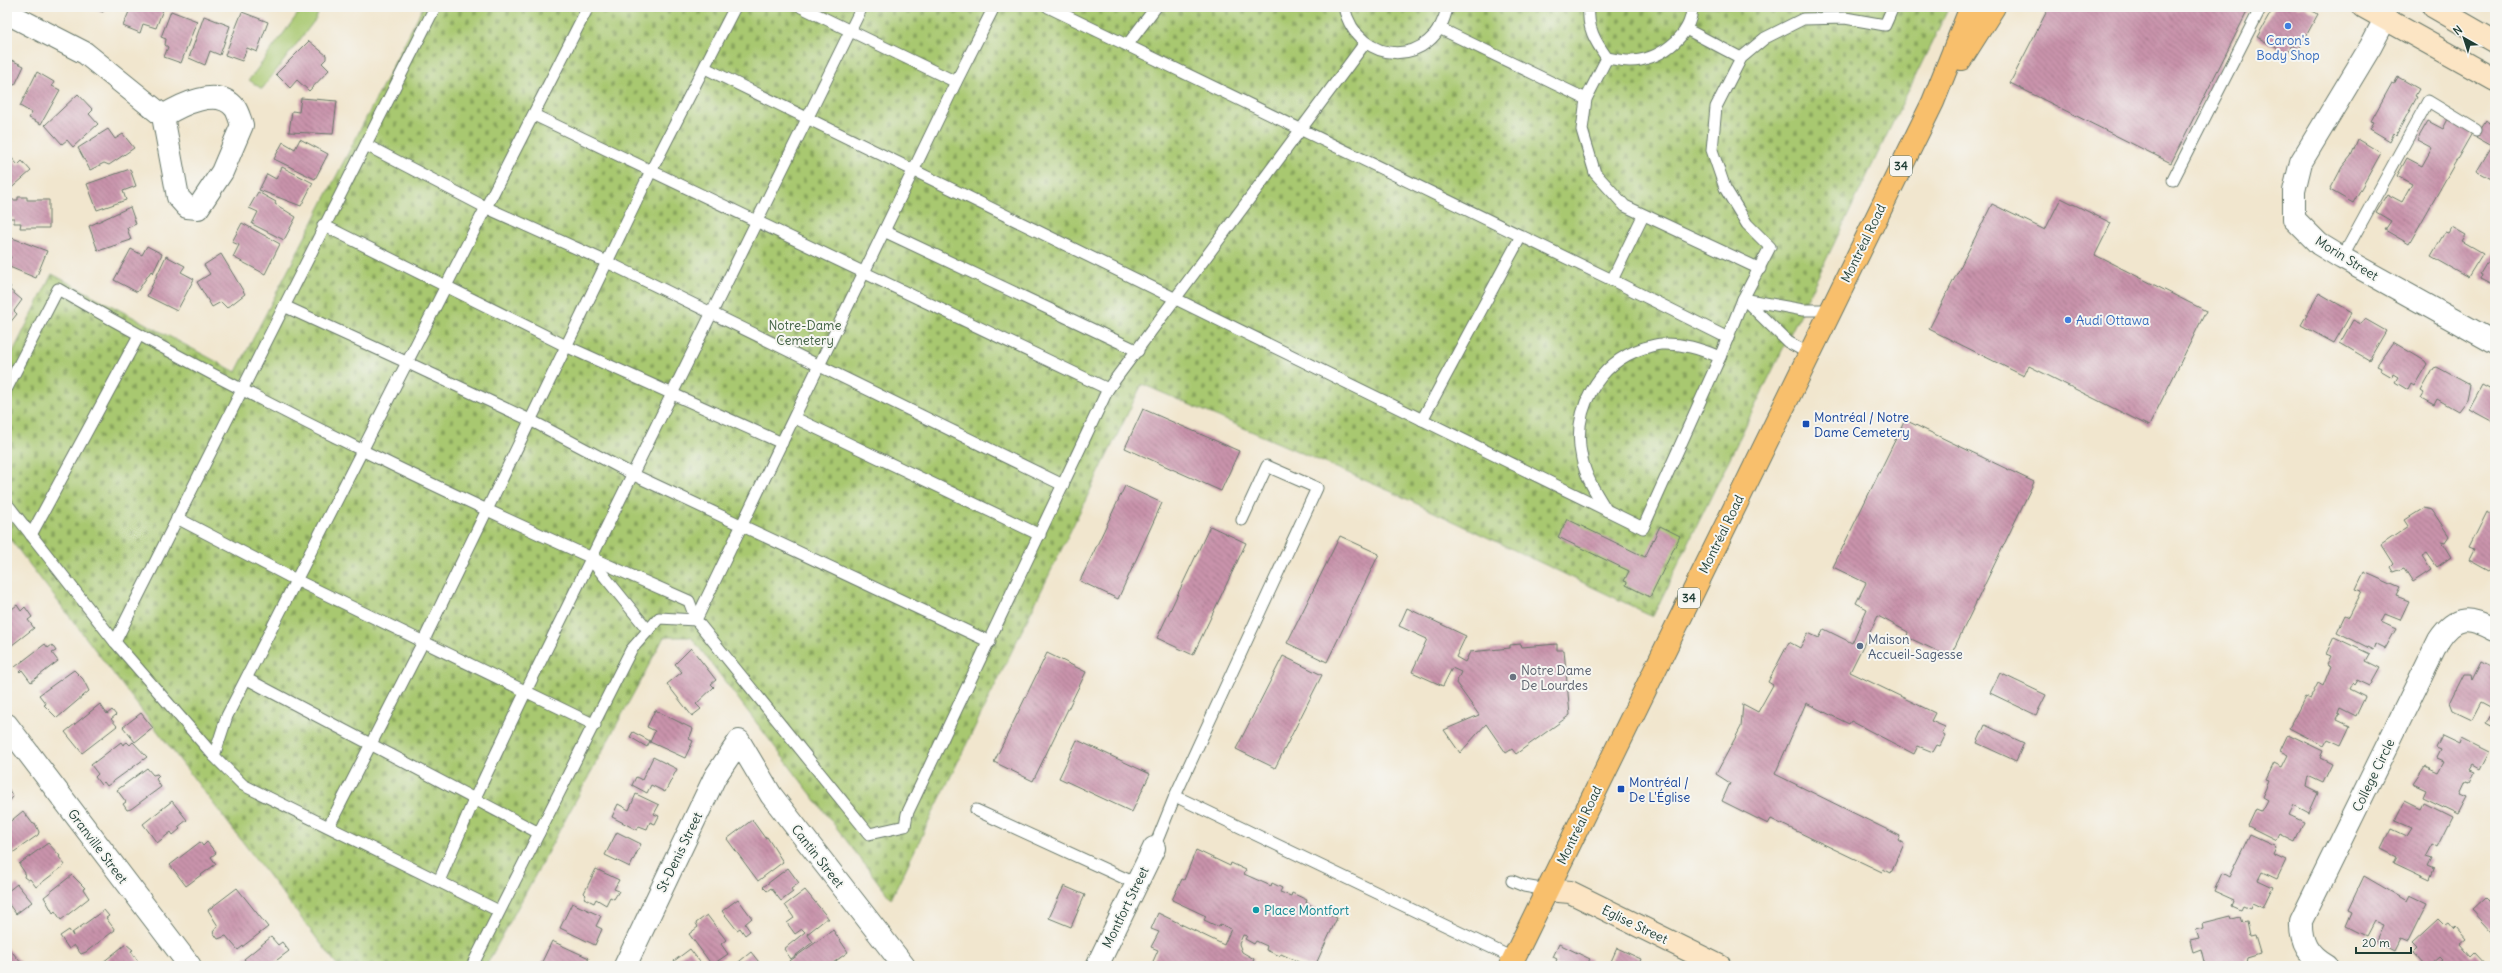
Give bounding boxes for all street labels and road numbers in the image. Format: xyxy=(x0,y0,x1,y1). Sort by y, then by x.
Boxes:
road number: 34 xyxy=(1890,156,1912,176)
street label: Montréal Road xyxy=(1837,201,1890,285)
street label: Morin Street xyxy=(2312,232,2382,285)
street label: Montréal Road xyxy=(1695,492,1748,576)
road number: 34 xyxy=(1678,588,1700,608)
street label: College Circle xyxy=(2348,736,2398,814)
street label: Montréal Road xyxy=(1553,783,1606,867)
street label: Granville Street xyxy=(64,806,132,888)
street label: St-Denis Street xyxy=(653,809,706,895)
street label: Cantin Street xyxy=(788,821,848,892)
street label: Montfort Street xyxy=(1098,863,1153,951)
street label: Eglise Street xyxy=(1599,901,1671,948)

